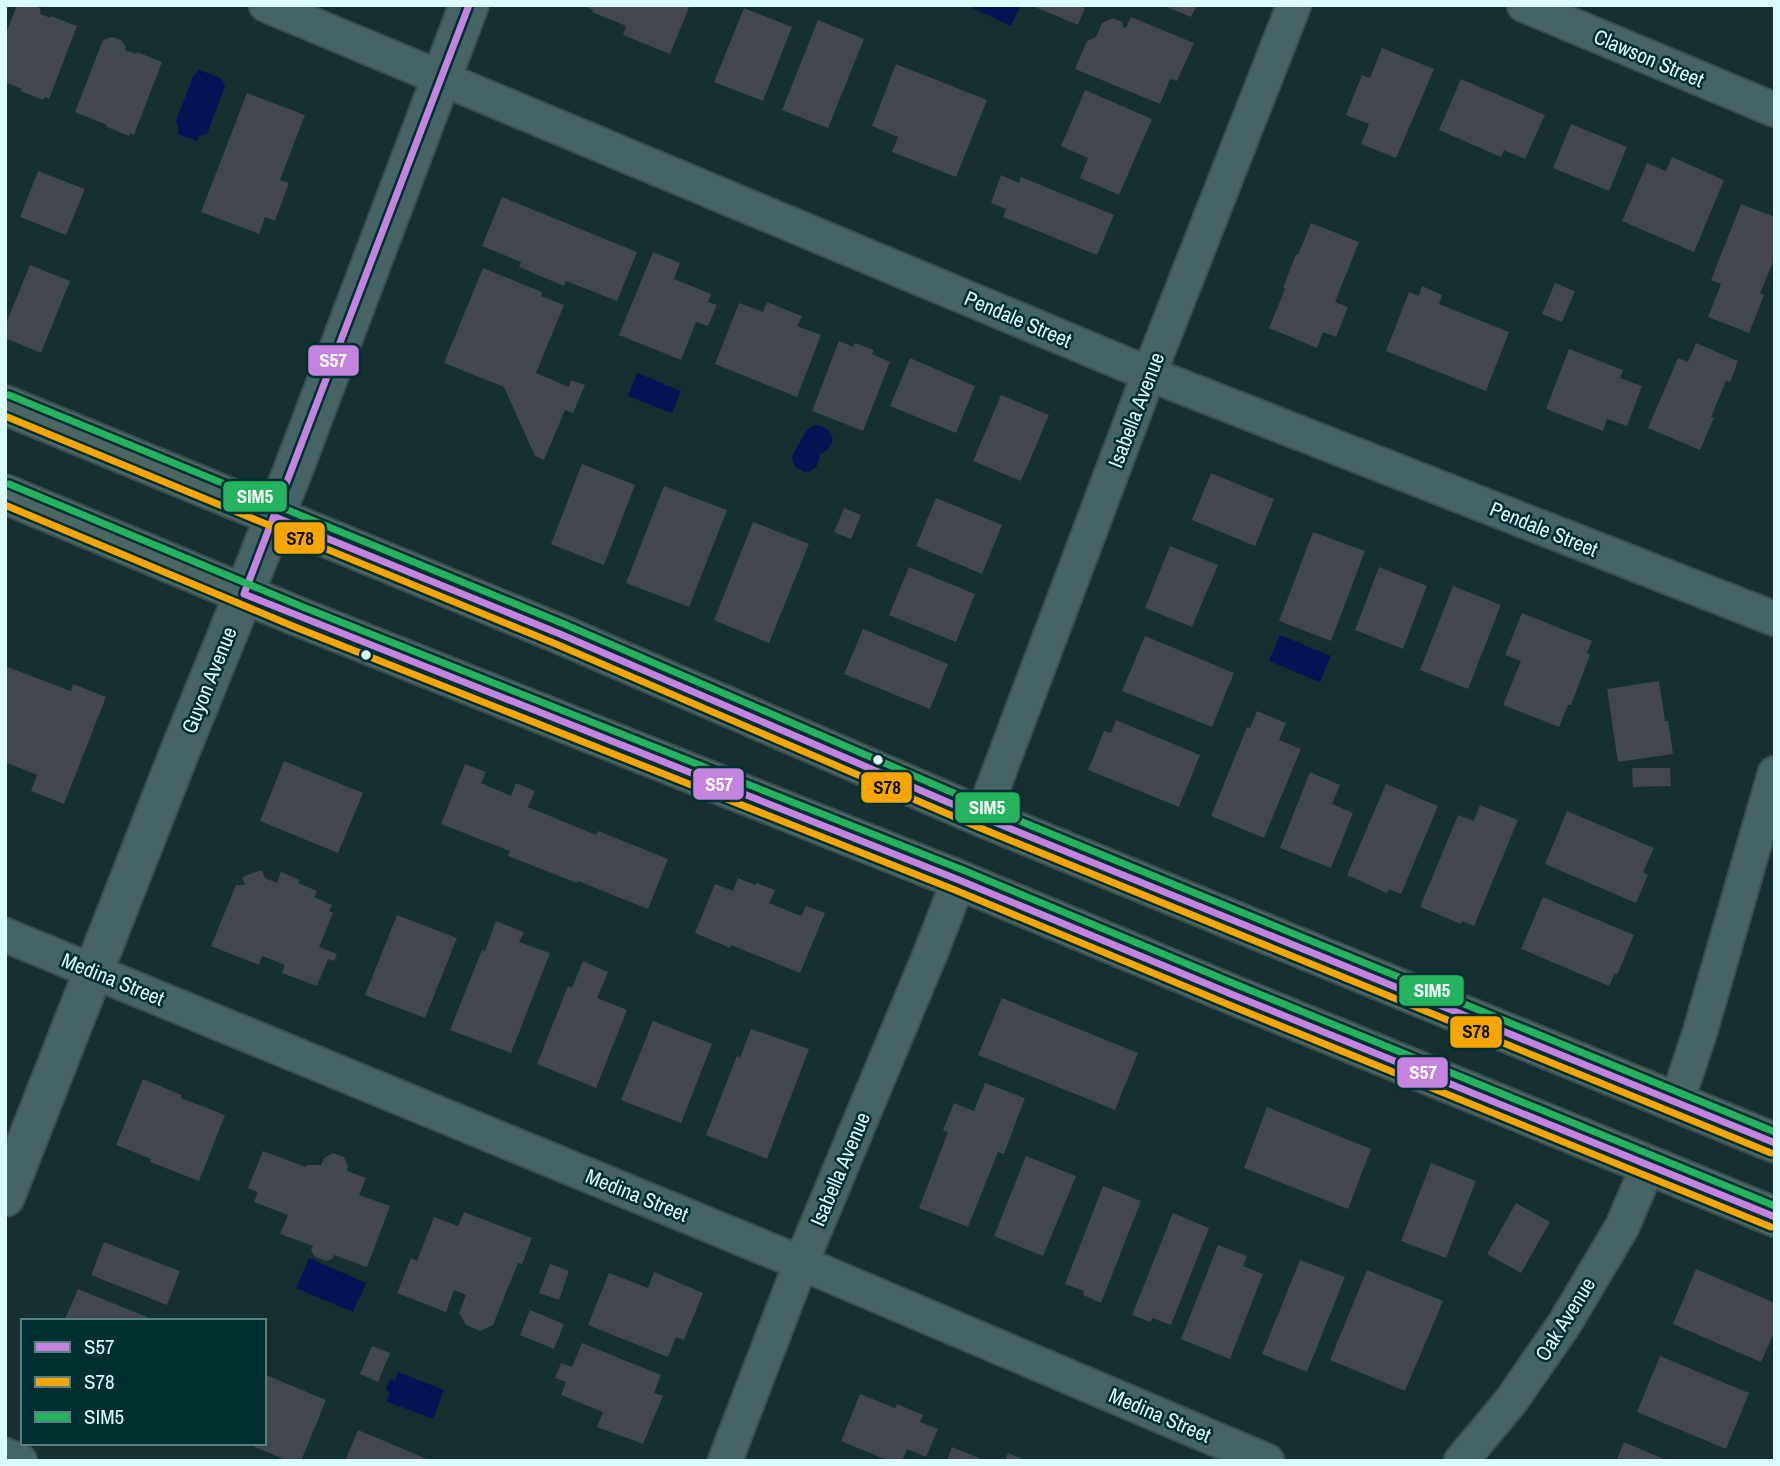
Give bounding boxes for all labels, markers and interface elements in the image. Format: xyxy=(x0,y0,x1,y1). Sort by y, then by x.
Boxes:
street label: Clawson Street xyxy=(1590,22,1709,94)
street label: Pendale Street xyxy=(960,283,1076,355)
line badge: S57 xyxy=(307,344,360,377)
text: S57 xyxy=(319,347,347,373)
street label: Isabella Avenue xyxy=(1101,348,1171,472)
line badge: SIM5 xyxy=(222,480,288,513)
text: SIM5 xyxy=(237,483,274,509)
street label: Pendale Street xyxy=(1486,494,1602,564)
line badge: S78 xyxy=(273,521,326,555)
text: S78 xyxy=(286,525,314,551)
street label: Guyon Avenue xyxy=(174,622,244,738)
unlabelled marker xyxy=(359,648,373,662)
unlabelled marker xyxy=(871,753,885,767)
line badge: S57 xyxy=(692,767,745,801)
text: S57 xyxy=(705,771,733,797)
line badge: S78 xyxy=(860,771,913,804)
text: S78 xyxy=(873,774,901,800)
line badge: SIM5 xyxy=(954,791,1021,824)
text: SIM5 xyxy=(969,794,1006,820)
street label: Medina Street xyxy=(57,945,169,1013)
line badge: SIM5 xyxy=(1398,974,1465,1007)
text: SIM5 xyxy=(1414,977,1451,1003)
line badge: S78 xyxy=(1449,1015,1503,1049)
text: S78 xyxy=(1462,1018,1490,1044)
line badge: S57 xyxy=(1396,1056,1449,1089)
text: S57 xyxy=(1409,1059,1437,1085)
street label: Isabella Avenue xyxy=(803,1108,877,1230)
street label: Medina Street xyxy=(581,1161,693,1229)
street label: Oak Avenue xyxy=(1528,1272,1602,1366)
legend xyxy=(21,1319,266,1445)
text: S57 xyxy=(84,1332,115,1361)
text: S78 xyxy=(84,1367,115,1396)
street label: Medina Street xyxy=(1105,1381,1216,1450)
text: SIM5 xyxy=(84,1402,124,1431)

